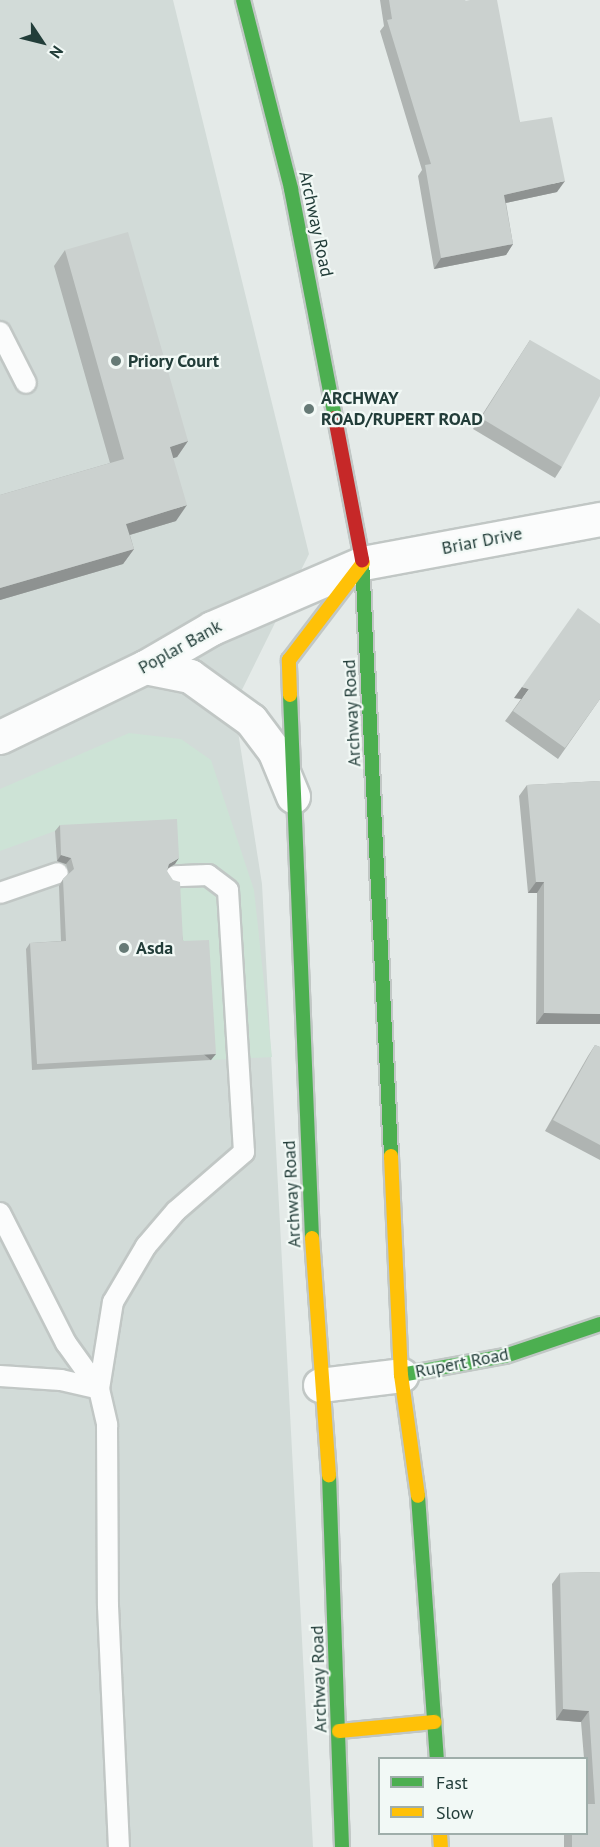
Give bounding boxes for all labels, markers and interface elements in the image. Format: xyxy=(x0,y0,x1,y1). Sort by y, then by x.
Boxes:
north arrow xyxy=(12,12,72,72)
text: N xyxy=(46,42,68,62)
street label: Archway Road xyxy=(294,169,338,279)
place label: Priory Court xyxy=(128,350,220,372)
marker: Priory Court xyxy=(109,354,123,368)
place label: ARCHWAY ROAD/RUPERT ROAD xyxy=(321,388,484,430)
marker: ARCHWAY ROAD/RUPERT ROAD xyxy=(302,402,316,416)
street label: Briar Drive xyxy=(440,523,524,559)
street label: Poplar Bank xyxy=(135,615,225,679)
street label: Archway Road xyxy=(338,658,366,768)
place label: Asda xyxy=(136,937,173,959)
marker: Asda xyxy=(117,941,131,955)
street label: Archway Road xyxy=(278,1139,306,1249)
street label: Rupert Road xyxy=(413,1343,511,1383)
street label: Archway Road xyxy=(306,1625,332,1733)
legend xyxy=(378,1757,588,1835)
text: Fast xyxy=(436,1771,468,1794)
text: Slow xyxy=(436,1801,474,1824)

